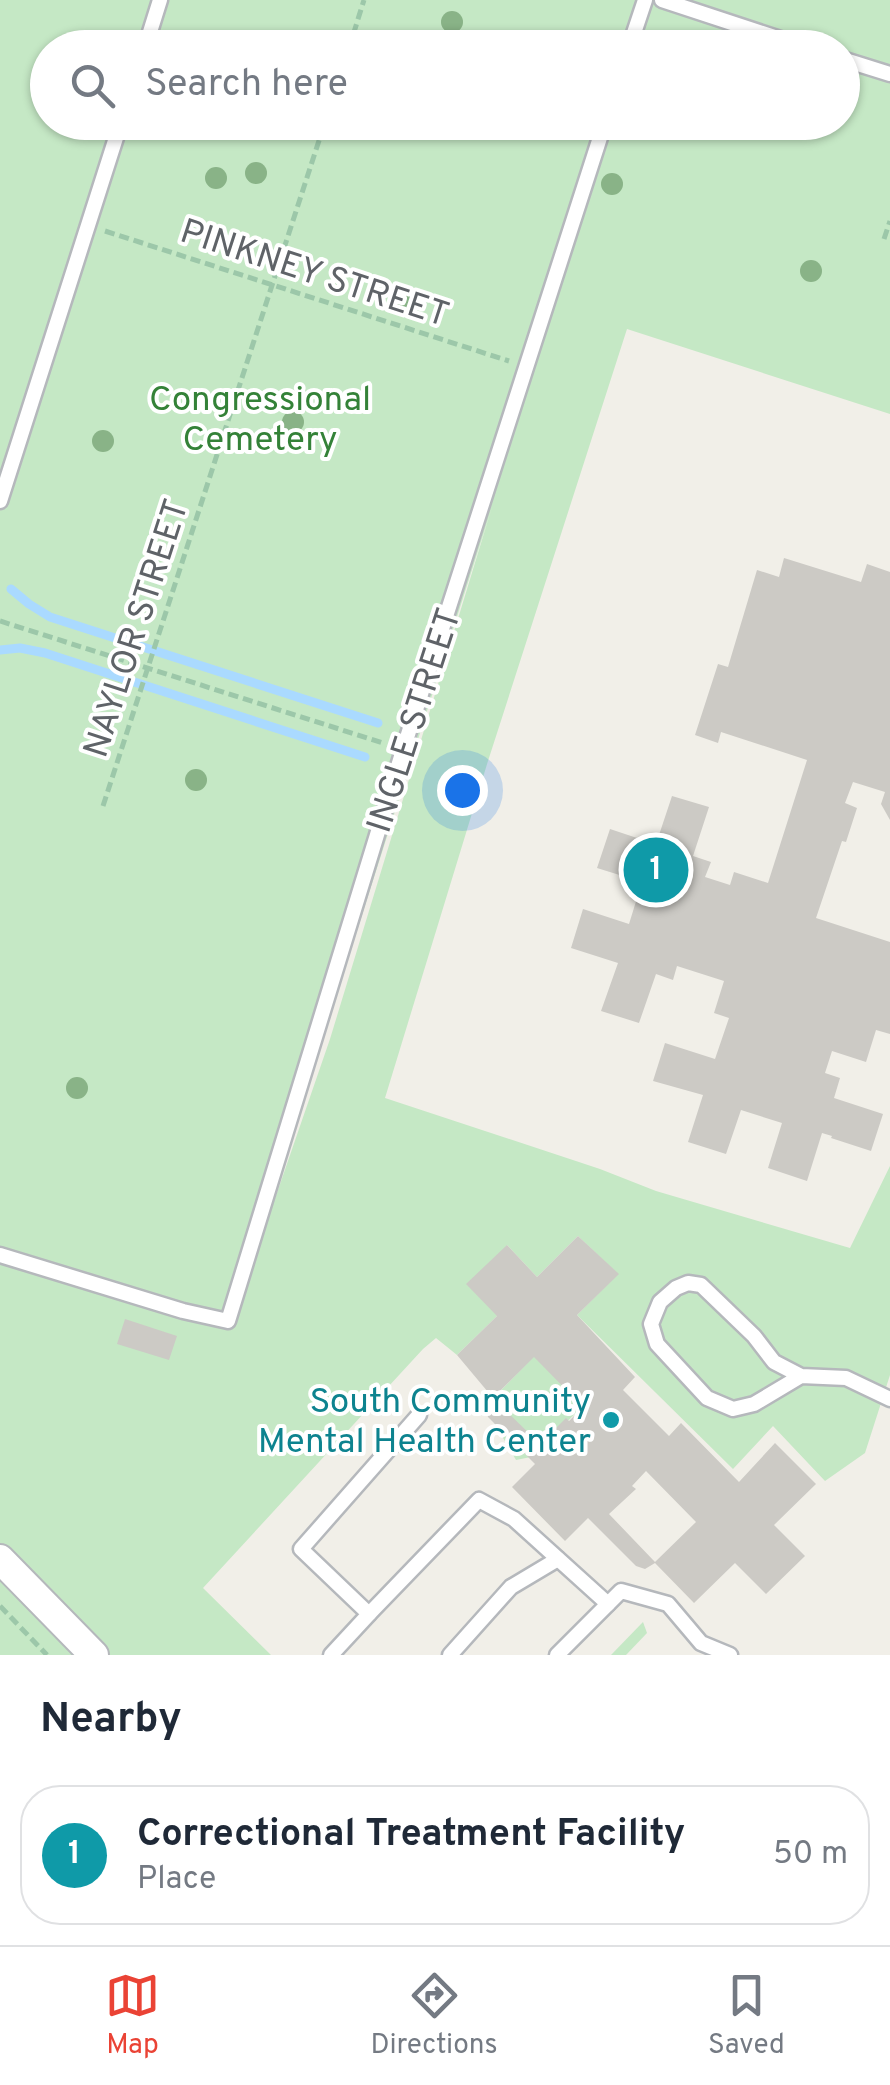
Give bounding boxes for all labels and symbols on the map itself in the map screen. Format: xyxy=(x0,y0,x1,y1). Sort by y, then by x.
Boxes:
street label: PINKNEY STREET xyxy=(174,211,454,339)
park label: Congressional Cemetery xyxy=(149,379,371,463)
street label: NAYLOR STREET xyxy=(75,494,200,764)
street label: INGLE STREET xyxy=(359,603,473,839)
your location xyxy=(437,765,488,816)
pin: 1 xyxy=(624,832,688,908)
place label: South Community Mental Health Center xyxy=(258,1381,591,1465)
marker: South Community Mental Health Center xyxy=(600,1409,622,1431)

